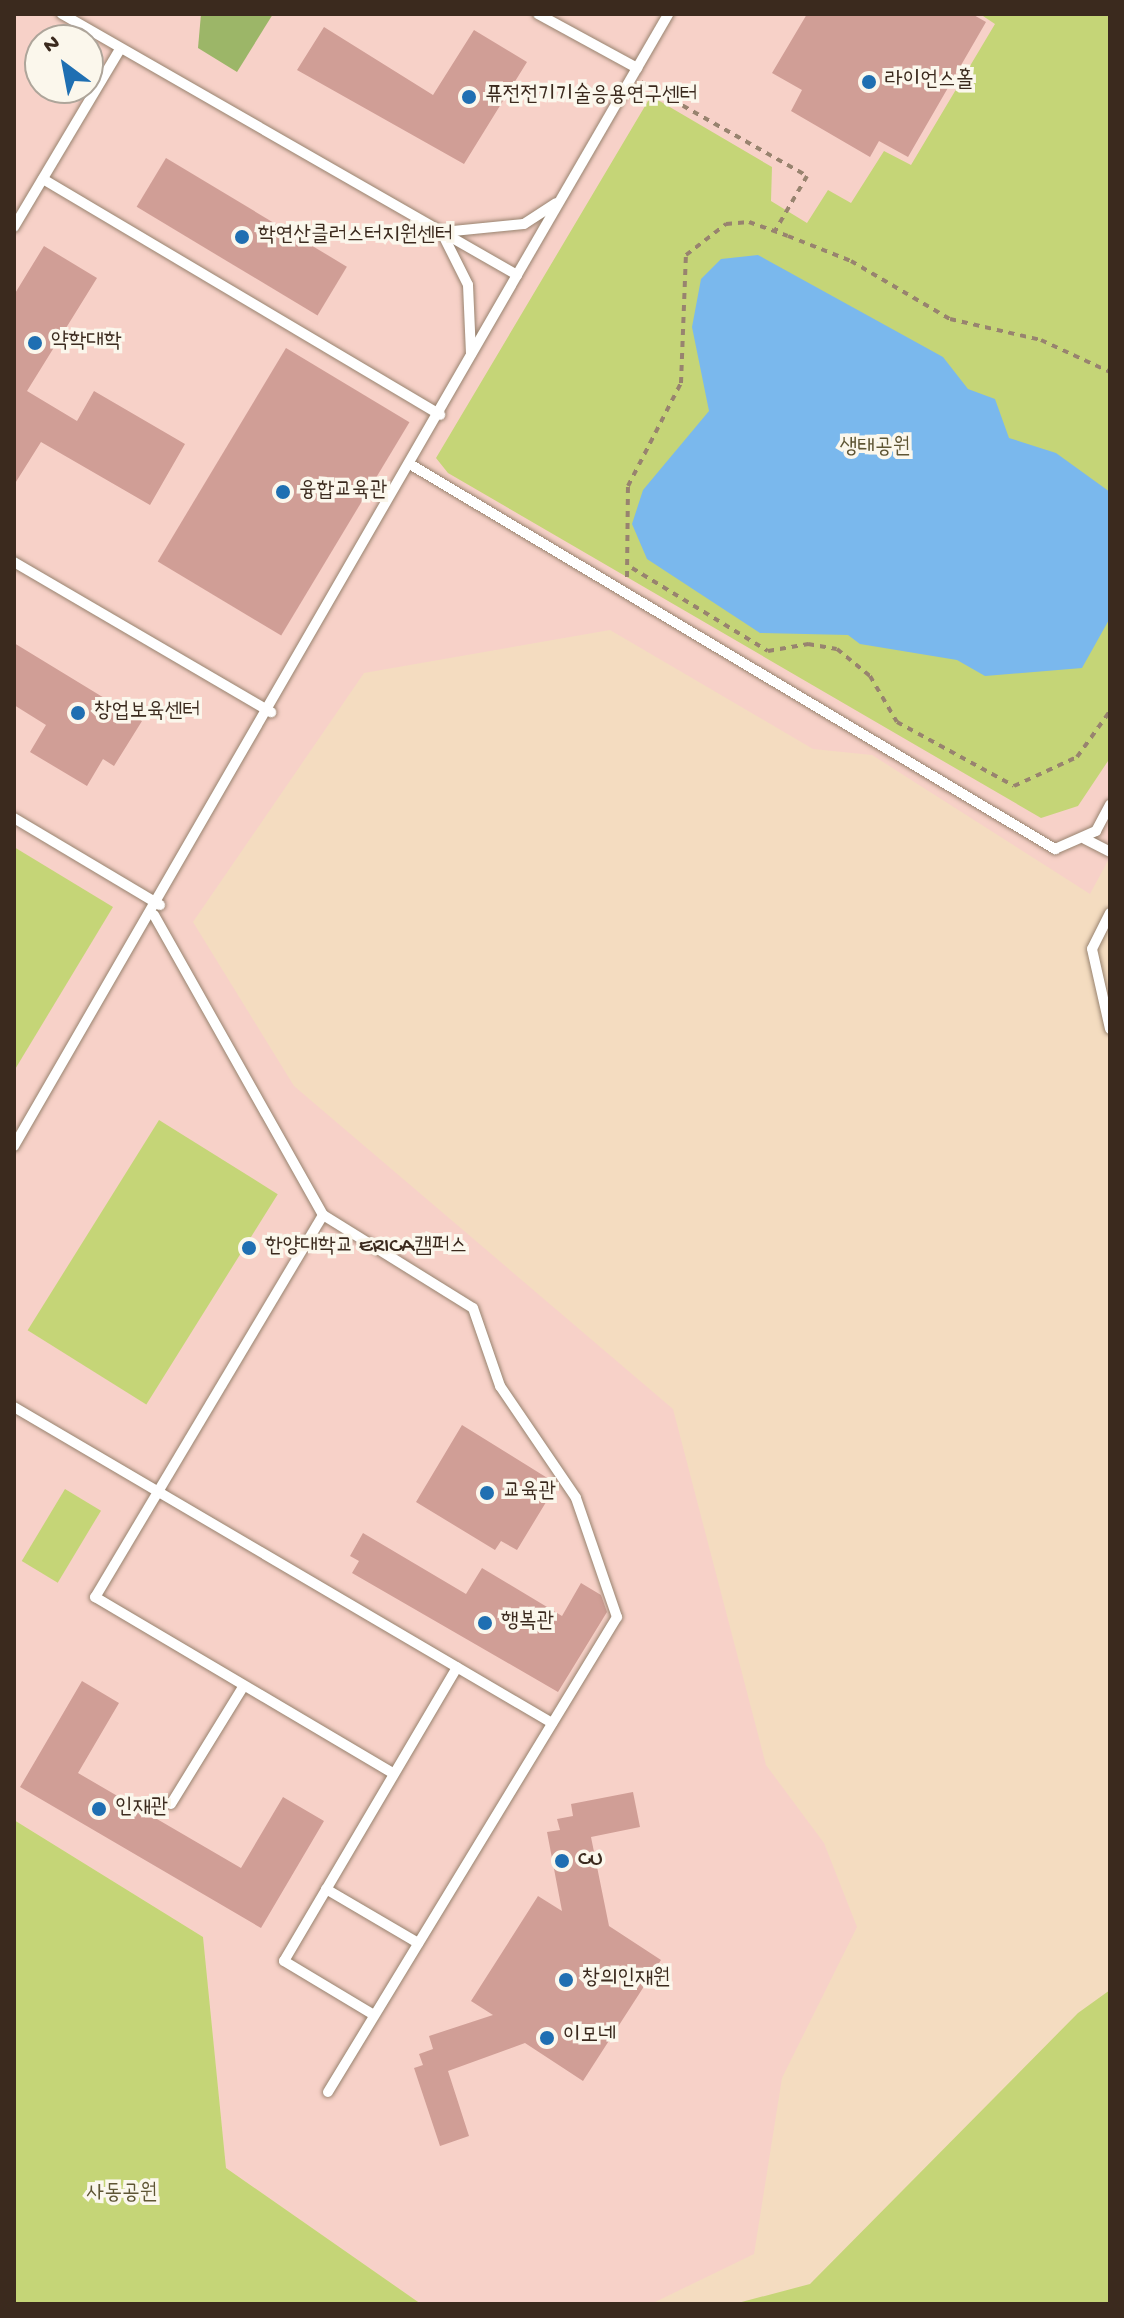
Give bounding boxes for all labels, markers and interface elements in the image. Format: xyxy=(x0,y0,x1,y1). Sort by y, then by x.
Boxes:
north arrow xyxy=(24,24,104,104)
text: N xyxy=(39,31,65,60)
place label: 라이언스홀 xyxy=(885,69,974,95)
marker: 라이언스홀 xyxy=(860,73,878,91)
place label: 퓨전전기기술응용연구센터 xyxy=(485,84,697,110)
marker: 퓨전전기기술응용연구센터 xyxy=(460,88,478,106)
place label: 학연산클러스터지원센터 xyxy=(258,224,453,250)
marker: 학연산클러스터지원센터 xyxy=(233,228,251,246)
place label: 약학대학 xyxy=(51,330,122,356)
marker: 약학대학 xyxy=(26,334,44,352)
park label: 생태공원 xyxy=(840,436,910,462)
place label: 융합교육관 xyxy=(299,479,388,505)
marker: 융합교육관 xyxy=(274,483,292,501)
place label: 창업보육센터 xyxy=(94,700,200,726)
marker: 창업보육센터 xyxy=(69,704,87,722)
place label: 한양대학교 ERICA캠퍼스 xyxy=(265,1235,467,1261)
marker: 한양대학교 ERICA캠퍼스 xyxy=(240,1239,258,1257)
place label: 교육관 xyxy=(503,1480,556,1506)
marker: 교육관 xyxy=(478,1484,496,1502)
place label: 행복관 xyxy=(501,1610,554,1636)
marker: 행복관 xyxy=(476,1614,494,1632)
place label: 인재관 xyxy=(115,1796,168,1822)
marker: 인재관 xyxy=(90,1800,108,1818)
place label: CU xyxy=(578,1848,603,1874)
marker: CU xyxy=(553,1852,571,1870)
place label: 창의인재원 xyxy=(582,1967,671,1993)
marker: 창의인재원 xyxy=(557,1971,575,1989)
place label: 이모네 xyxy=(563,2025,616,2051)
marker: 이모네 xyxy=(538,2029,556,2047)
park label: 사동공원 xyxy=(87,2182,157,2208)

